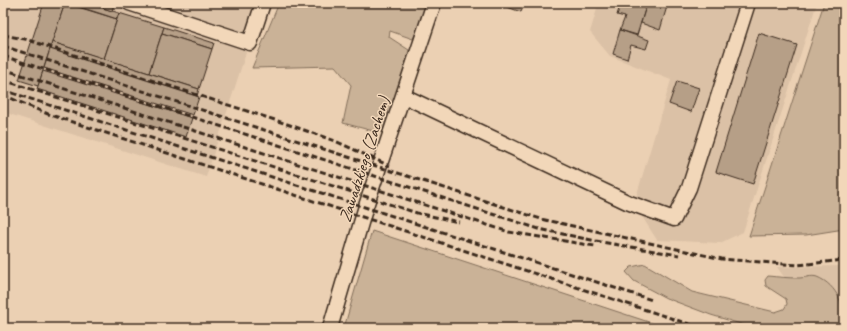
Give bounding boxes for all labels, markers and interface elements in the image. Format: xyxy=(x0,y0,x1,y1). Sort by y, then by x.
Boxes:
street label: Zawadzkiego (Zachem) xyxy=(334,93,395,224)

